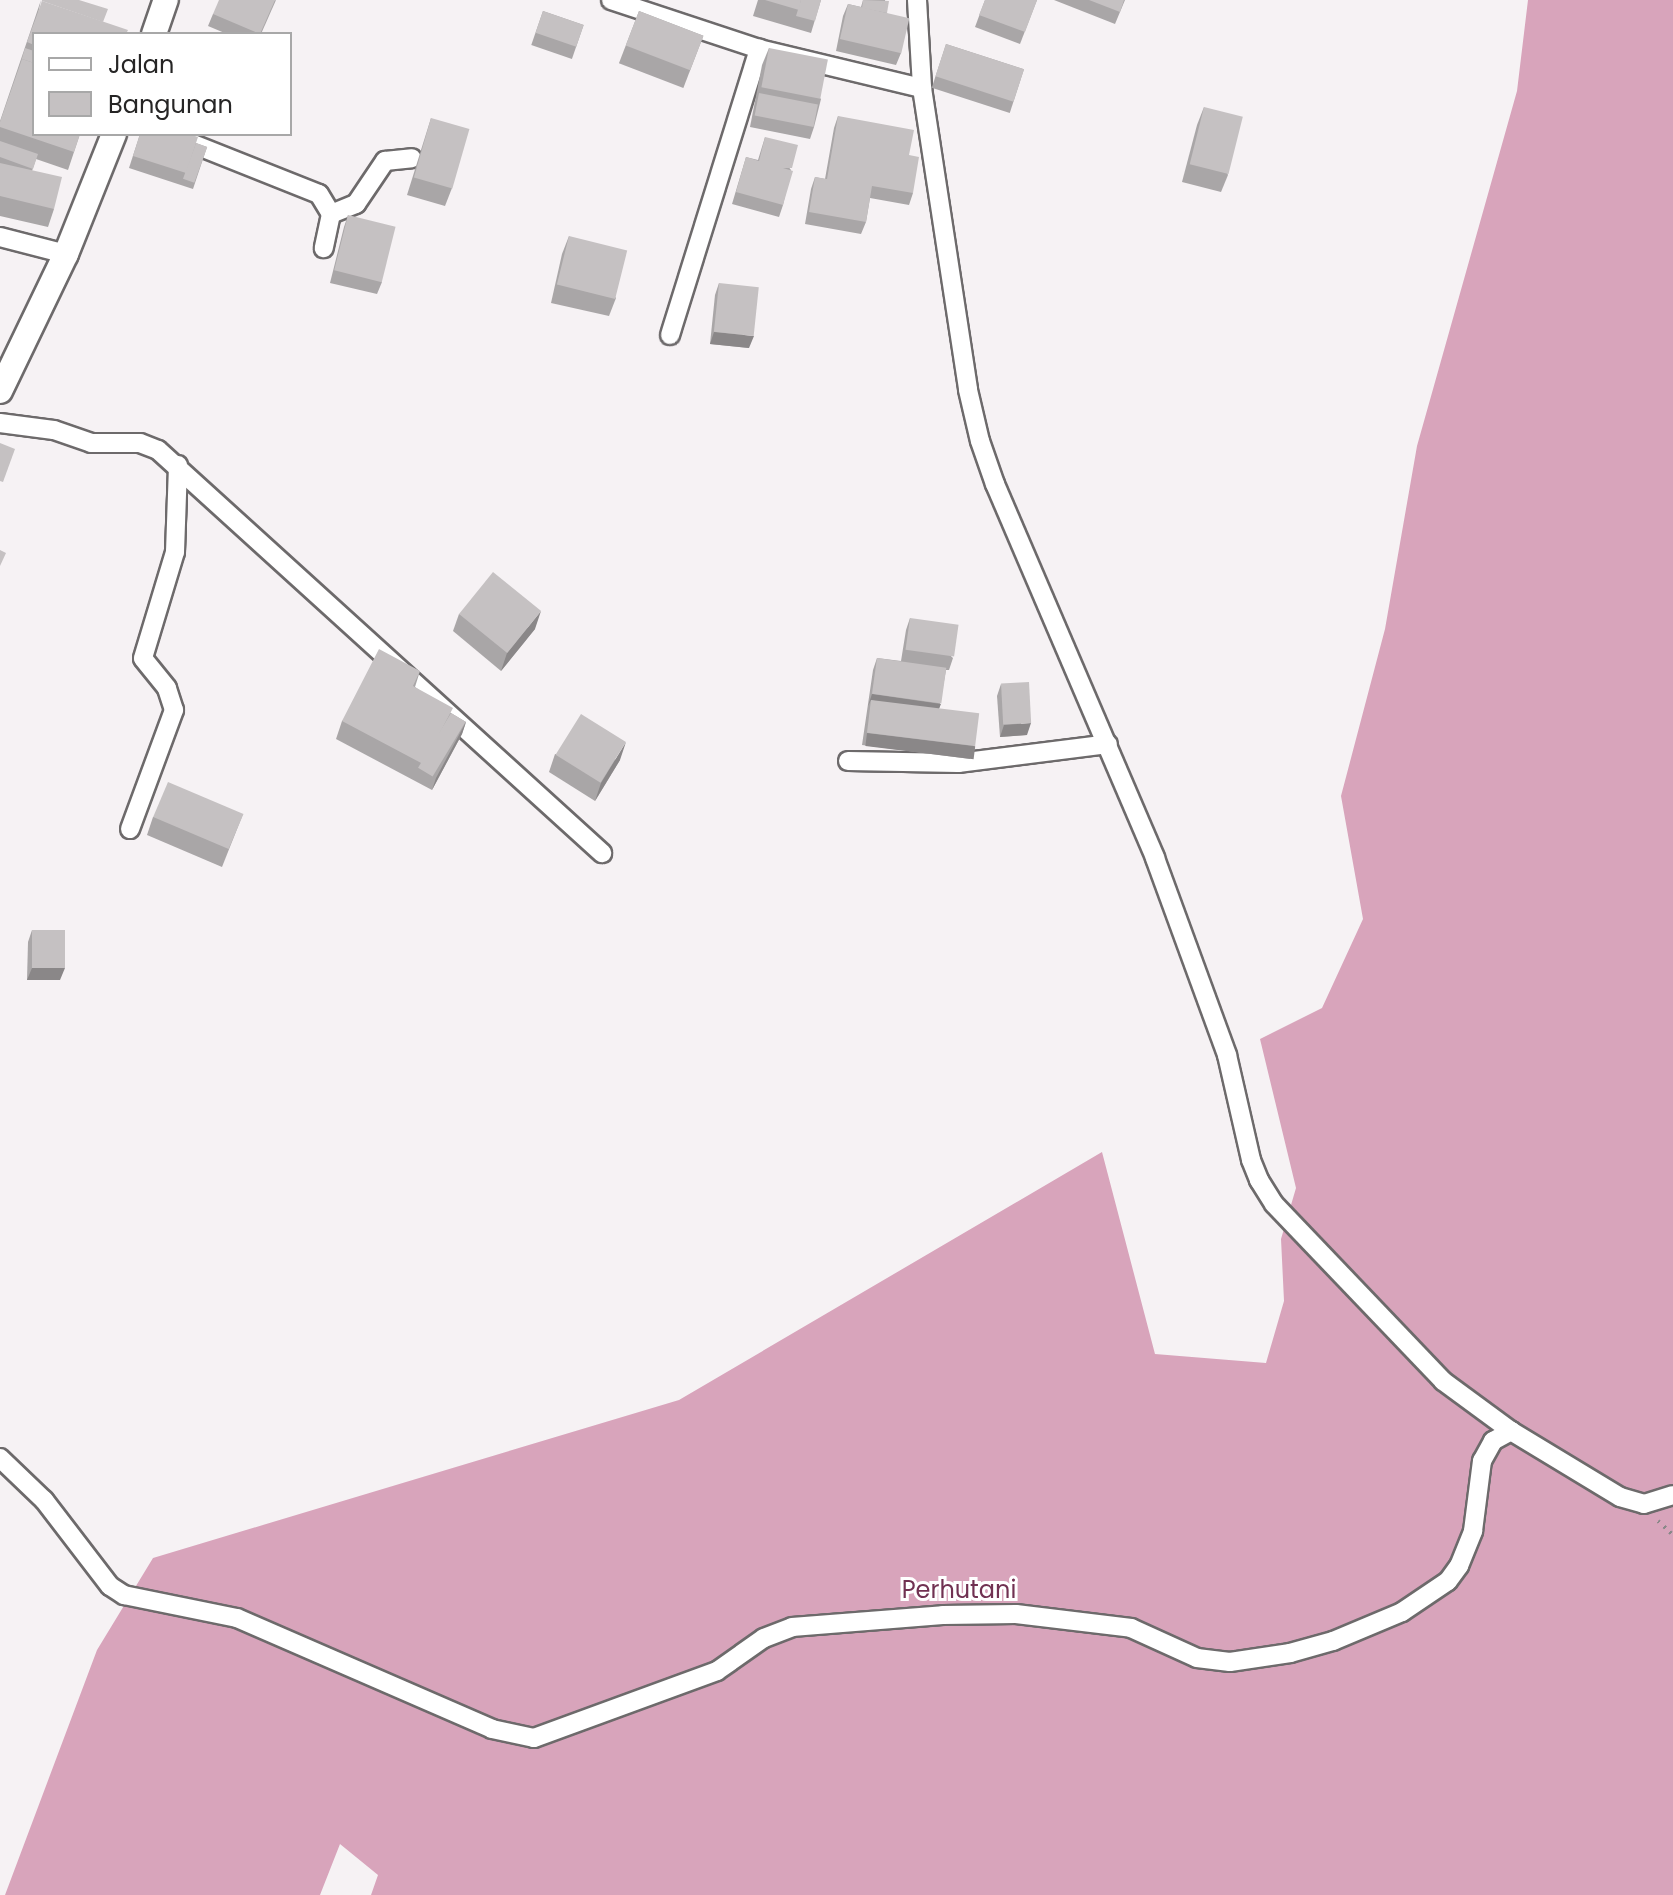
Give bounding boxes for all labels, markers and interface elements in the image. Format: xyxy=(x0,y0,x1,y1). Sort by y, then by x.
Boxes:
legend xyxy=(32,32,292,136)
text: Jalan xyxy=(108,48,174,81)
text: Bangunan xyxy=(108,88,233,121)
park label: Perhutani xyxy=(902,1576,1016,1604)

